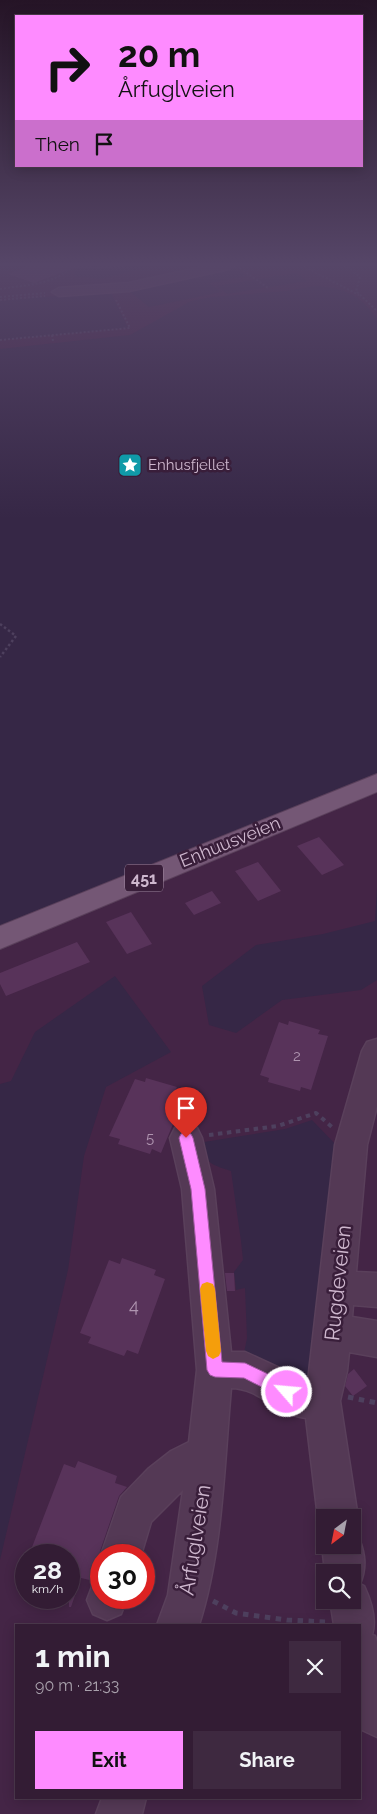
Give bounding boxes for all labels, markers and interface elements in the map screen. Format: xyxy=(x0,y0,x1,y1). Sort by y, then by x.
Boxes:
text: 20 m xyxy=(118,34,200,75)
icon: right xyxy=(35,35,100,100)
text: Årfuglveien xyxy=(118,76,235,102)
icon: arrive xyxy=(90,130,118,158)
text: Then xyxy=(35,133,80,155)
place icon: Enhusfjellet xyxy=(117,452,143,478)
place label: Enhusfjellet xyxy=(148,456,230,474)
street label: Enhuusveien xyxy=(176,812,283,871)
road number: 451 xyxy=(125,864,163,891)
house number: 2 xyxy=(293,1047,301,1065)
pin xyxy=(165,1087,207,1138)
icon: arrive xyxy=(172,1094,200,1122)
house number: 5 xyxy=(146,1129,154,1147)
street label: Rugdeveien xyxy=(319,1224,356,1342)
house number: 4 xyxy=(129,1295,139,1316)
position arrow xyxy=(260,1365,312,1417)
street label: Årfuglveien xyxy=(173,1483,216,1597)
north arrow xyxy=(316,1509,361,1554)
map controls xyxy=(316,1509,361,1609)
speed limit sign: 30 xyxy=(90,1544,155,1609)
text: 28 xyxy=(33,1555,62,1585)
button: search xyxy=(316,1564,361,1609)
text: km/h xyxy=(32,1582,63,1596)
text: 1 min xyxy=(35,1639,111,1674)
button: close xyxy=(289,1641,341,1693)
text: 90 m · 21:33 xyxy=(35,1676,119,1695)
button: Exit xyxy=(35,1731,183,1789)
button: Share xyxy=(193,1731,341,1789)

